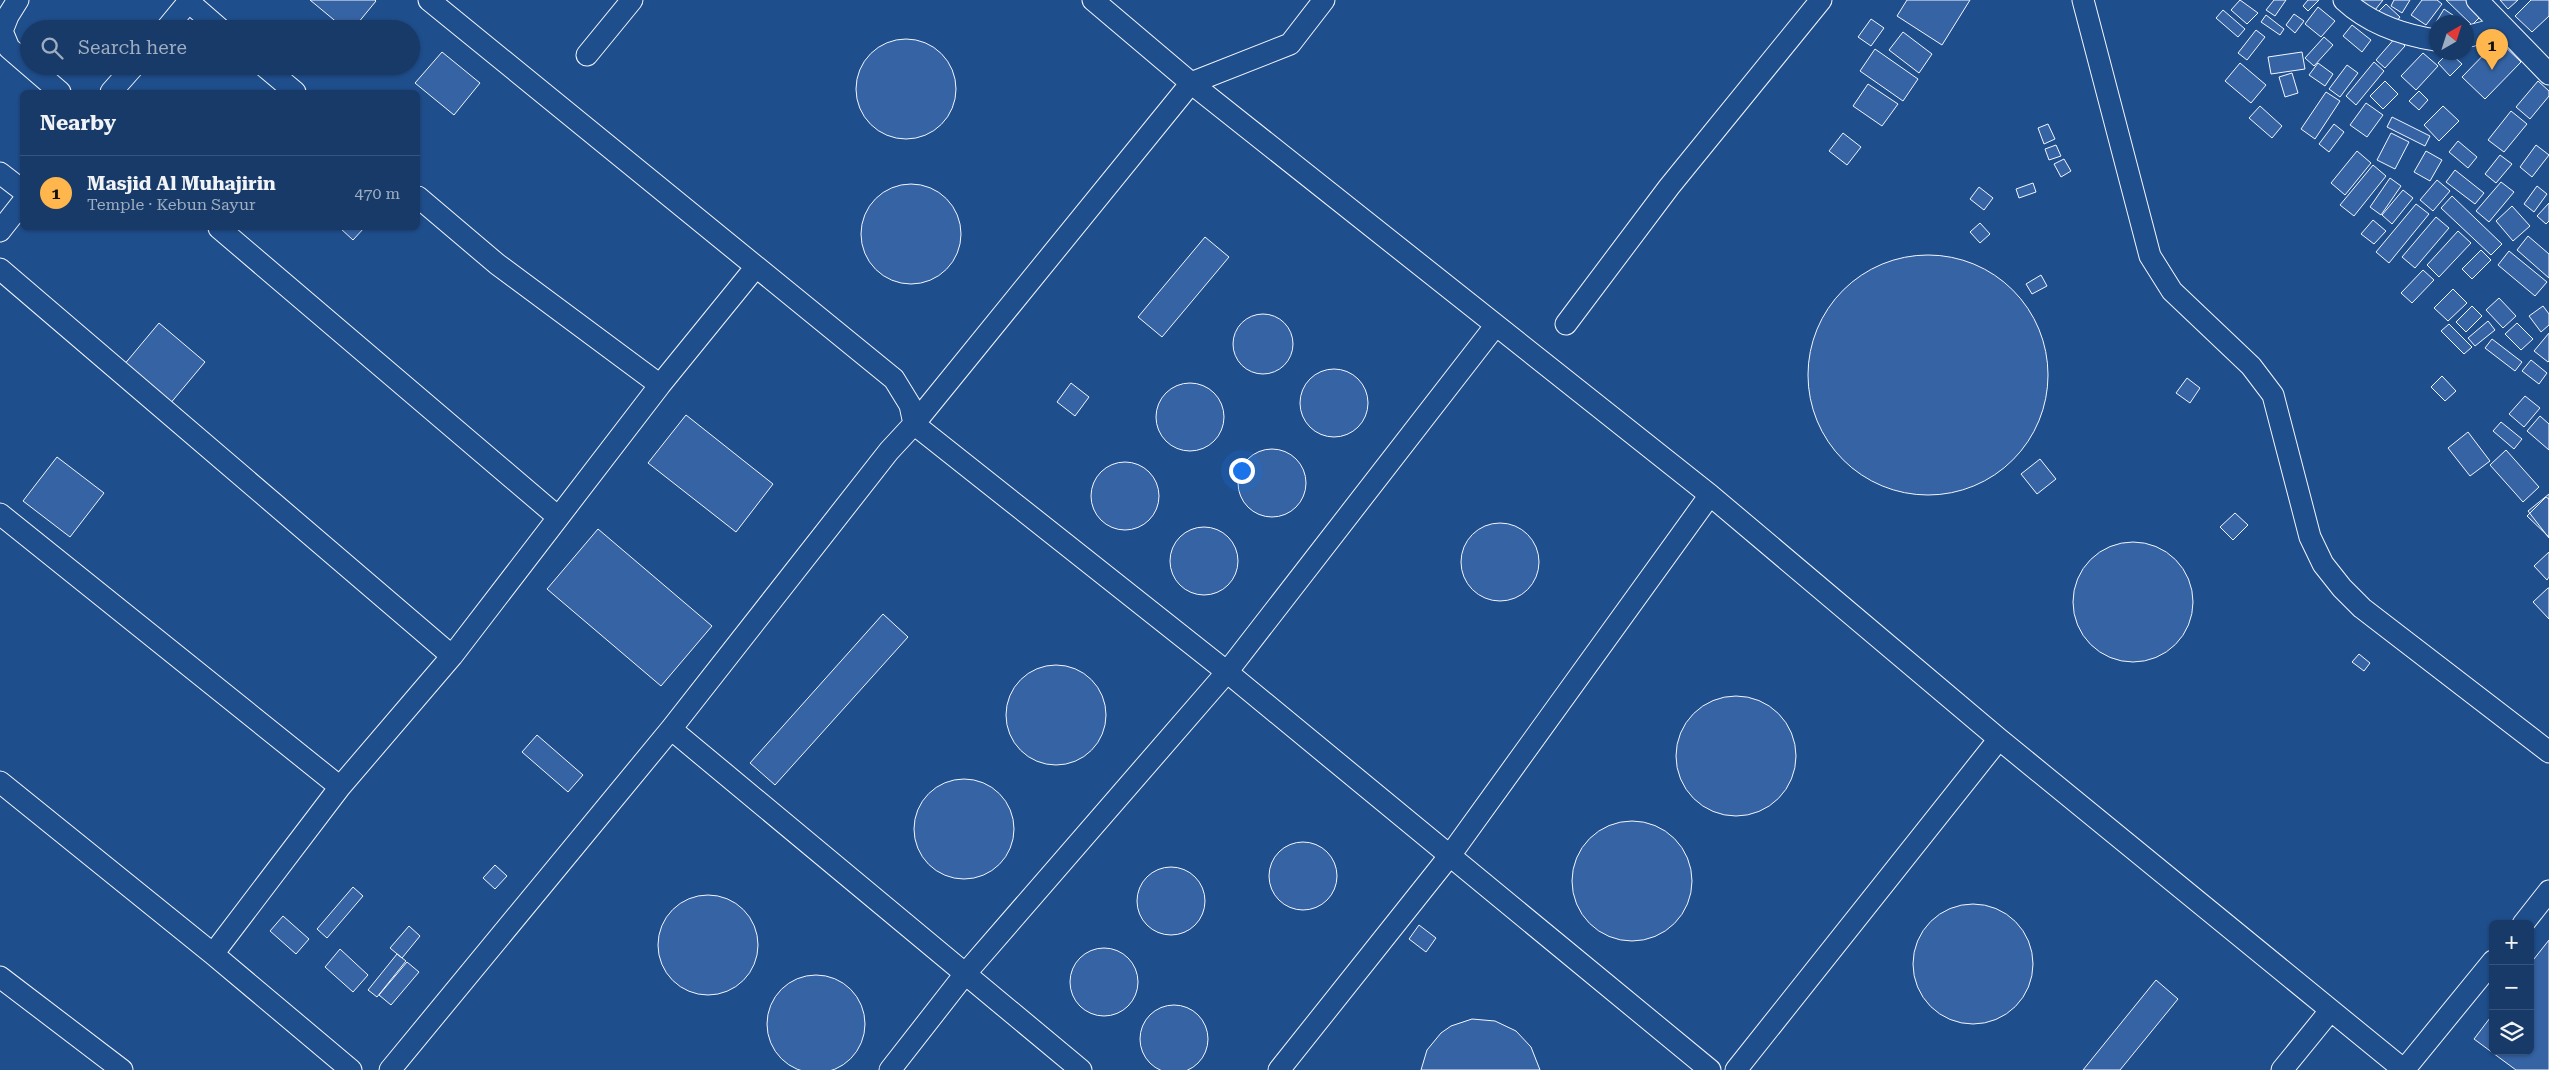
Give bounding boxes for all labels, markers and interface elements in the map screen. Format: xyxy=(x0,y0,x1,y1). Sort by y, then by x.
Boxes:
north arrow xyxy=(2429,15,2474,60)
search box xyxy=(20,20,420,75)
pin: 1 xyxy=(2476,29,2508,70)
icon: search xyxy=(38,34,66,62)
text: Search here xyxy=(78,36,187,59)
text: Nearby xyxy=(40,111,116,135)
text: Masjid Al Muhajirin xyxy=(87,172,276,195)
text: 1 xyxy=(52,184,60,203)
text: 470 m xyxy=(354,184,400,203)
text: Temple · Kebun Sayur xyxy=(87,195,256,214)
your location xyxy=(1229,458,1255,484)
map controls xyxy=(2489,920,2534,1055)
button: + xyxy=(2489,920,2534,965)
button: − xyxy=(2489,965,2534,1010)
button: layers xyxy=(2489,1010,2534,1055)

